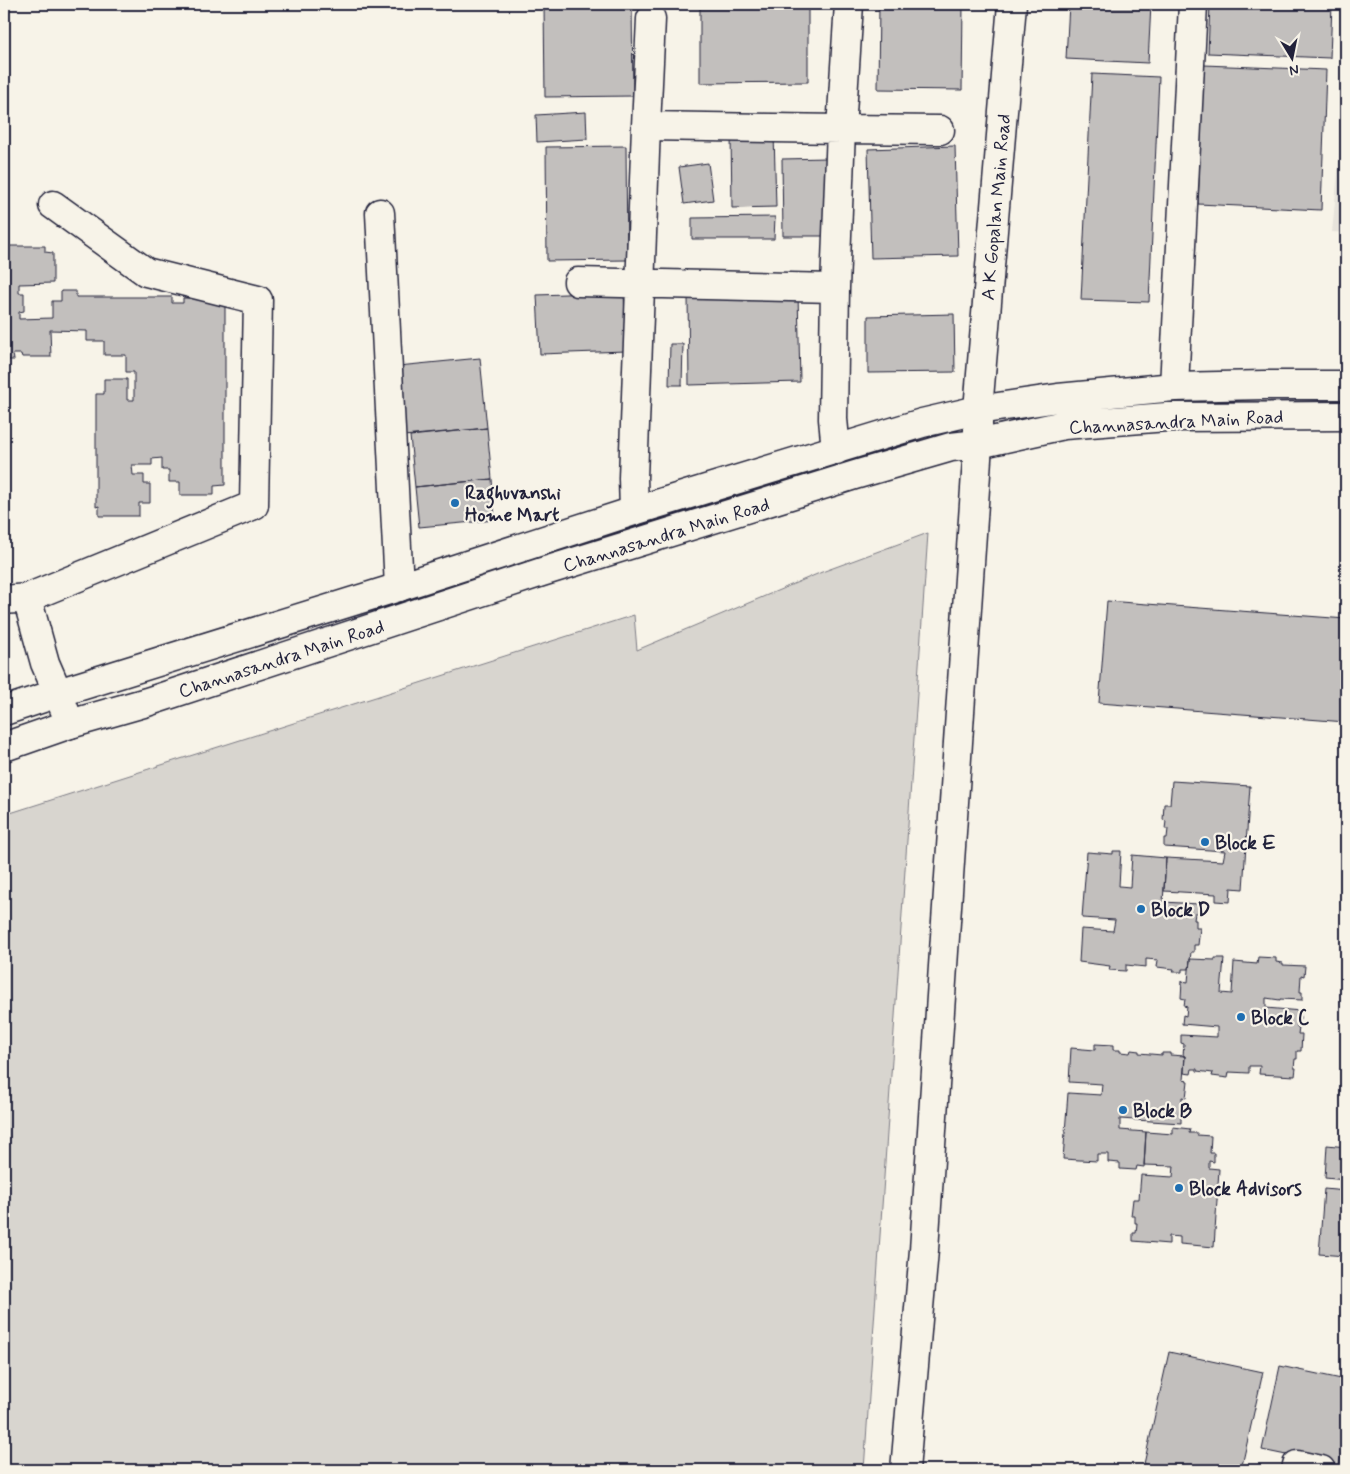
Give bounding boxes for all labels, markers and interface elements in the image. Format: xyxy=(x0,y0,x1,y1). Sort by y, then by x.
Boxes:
north arrow xyxy=(1268,32,1318,82)
text: N xyxy=(1288,60,1300,79)
street label: A K Gopalan Main Road xyxy=(976,113,1017,301)
street label: Channasandra Main Road xyxy=(1068,404,1284,441)
place label: Raghuvanshi Home Mart xyxy=(465,481,561,528)
street label: Channasandra Main Road xyxy=(560,492,773,579)
marker: Raghuvanshi Home Mart xyxy=(449,497,461,509)
street label: Channasandra Main Road xyxy=(175,614,387,704)
place label: Block E xyxy=(1215,831,1276,856)
marker: Block E xyxy=(1199,836,1211,848)
place label: Block D xyxy=(1151,898,1210,923)
marker: Block D xyxy=(1135,903,1147,915)
place label: Block C xyxy=(1251,1006,1309,1031)
marker: Block C xyxy=(1235,1011,1247,1023)
place label: Block B xyxy=(1133,1099,1192,1124)
marker: Block B xyxy=(1117,1104,1129,1116)
place label: Block Advisors xyxy=(1189,1177,1302,1202)
marker: Block Advisors xyxy=(1173,1182,1185,1194)

